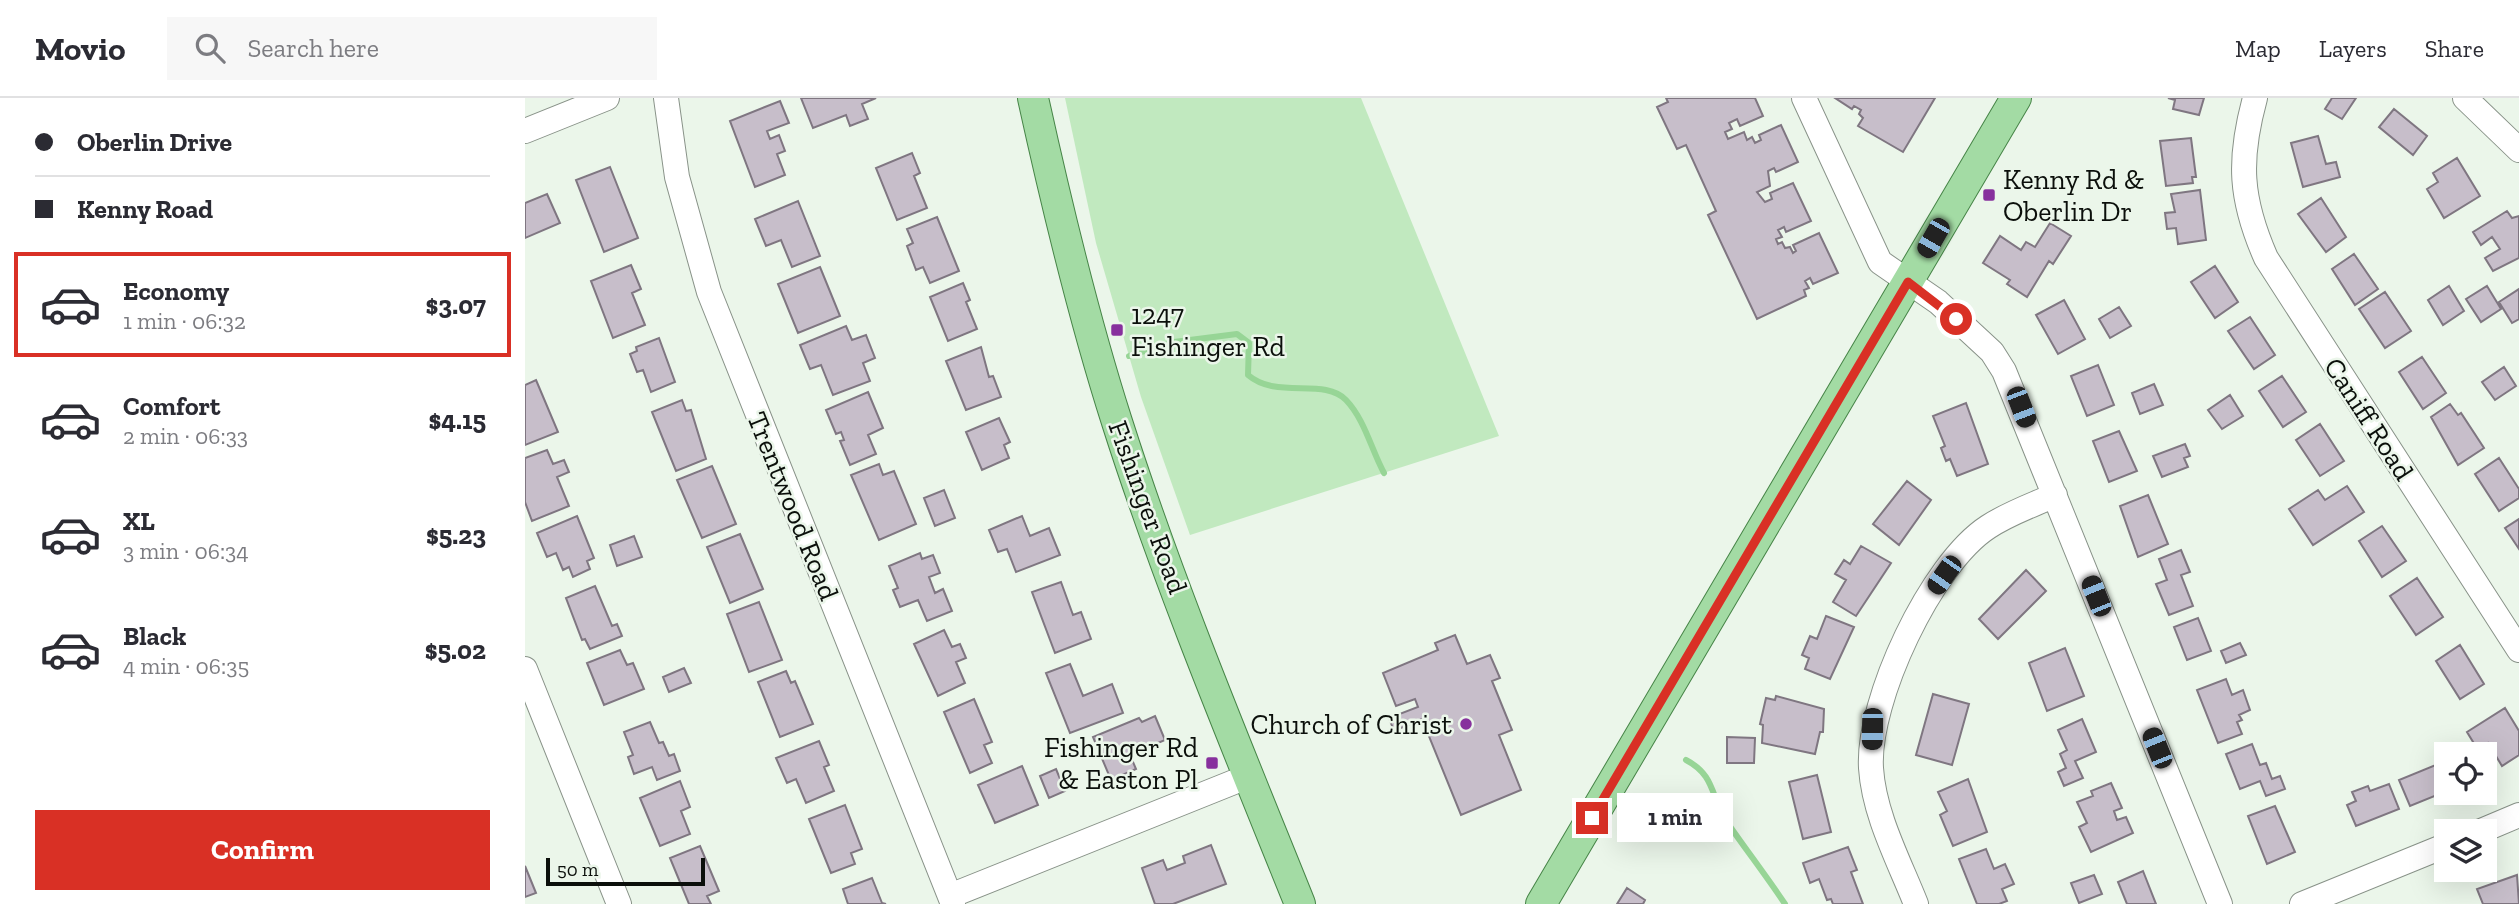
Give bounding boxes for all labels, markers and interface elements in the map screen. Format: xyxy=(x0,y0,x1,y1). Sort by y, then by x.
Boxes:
search box xyxy=(167,17,657,80)
text: Movio xyxy=(35,29,125,68)
icon: search xyxy=(191,29,229,67)
text: Search here xyxy=(247,32,379,64)
text: Map xyxy=(2235,34,2281,63)
text: Layers xyxy=(2319,34,2387,63)
text: Share xyxy=(2425,34,2484,63)
text: Oberlin Drive xyxy=(77,126,232,158)
place label: Kenny Rd & Oberlin Dr xyxy=(2003,163,2144,228)
marker: Kenny Rd & Oberlin Dr xyxy=(1981,187,1997,203)
text: Kenny Road xyxy=(77,193,213,225)
car xyxy=(1914,215,1953,261)
icon: car xyxy=(39,273,102,336)
text: Economy xyxy=(123,275,229,307)
text: $3.07 xyxy=(426,289,486,321)
place label: 1247 Fishinger Rd xyxy=(1131,298,1285,363)
route start xyxy=(1940,303,1972,335)
text: 1 min · 06:32 xyxy=(123,307,246,335)
marker: 1247 Fishinger Rd xyxy=(1109,322,1125,338)
street label: Caniff Road xyxy=(2317,352,2421,486)
car xyxy=(2004,384,2039,430)
icon: car xyxy=(39,388,102,451)
text: Comfort xyxy=(123,390,220,422)
text: $4.15 xyxy=(428,404,486,436)
street label: Trentwood Road xyxy=(740,407,846,605)
street label: Fishinger Road xyxy=(1101,416,1195,598)
text: 2 min · 06:33 xyxy=(123,422,248,450)
icon: car xyxy=(39,503,102,566)
text: XL xyxy=(123,505,155,537)
text: $5.23 xyxy=(426,519,486,551)
text: 3 min · 06:34 xyxy=(123,537,249,565)
car xyxy=(1924,552,1965,598)
car xyxy=(2079,573,2114,619)
icon: car xyxy=(39,618,102,681)
text: Black xyxy=(123,620,186,652)
text: $5.02 xyxy=(425,634,486,666)
text: 4 min · 06:35 xyxy=(123,652,249,680)
place label: Church of Christ xyxy=(1250,708,1453,741)
car xyxy=(1862,708,1883,750)
marker: Church of Christ xyxy=(1458,716,1474,732)
car xyxy=(2140,725,2175,771)
place label: Fishinger Rd & Easton Pl xyxy=(1044,731,1198,796)
map controls xyxy=(2434,742,2497,882)
button: locate xyxy=(2434,742,2497,805)
marker: Fishinger Rd & Easton Pl xyxy=(1204,755,1220,771)
callout: 1 min xyxy=(1617,794,1732,842)
route end xyxy=(1576,802,1608,834)
text: 1 min xyxy=(1648,803,1702,831)
button: Confirm xyxy=(35,810,490,890)
button: layers xyxy=(2434,819,2497,882)
scale bar xyxy=(546,855,705,887)
text: 50 m xyxy=(557,858,598,881)

